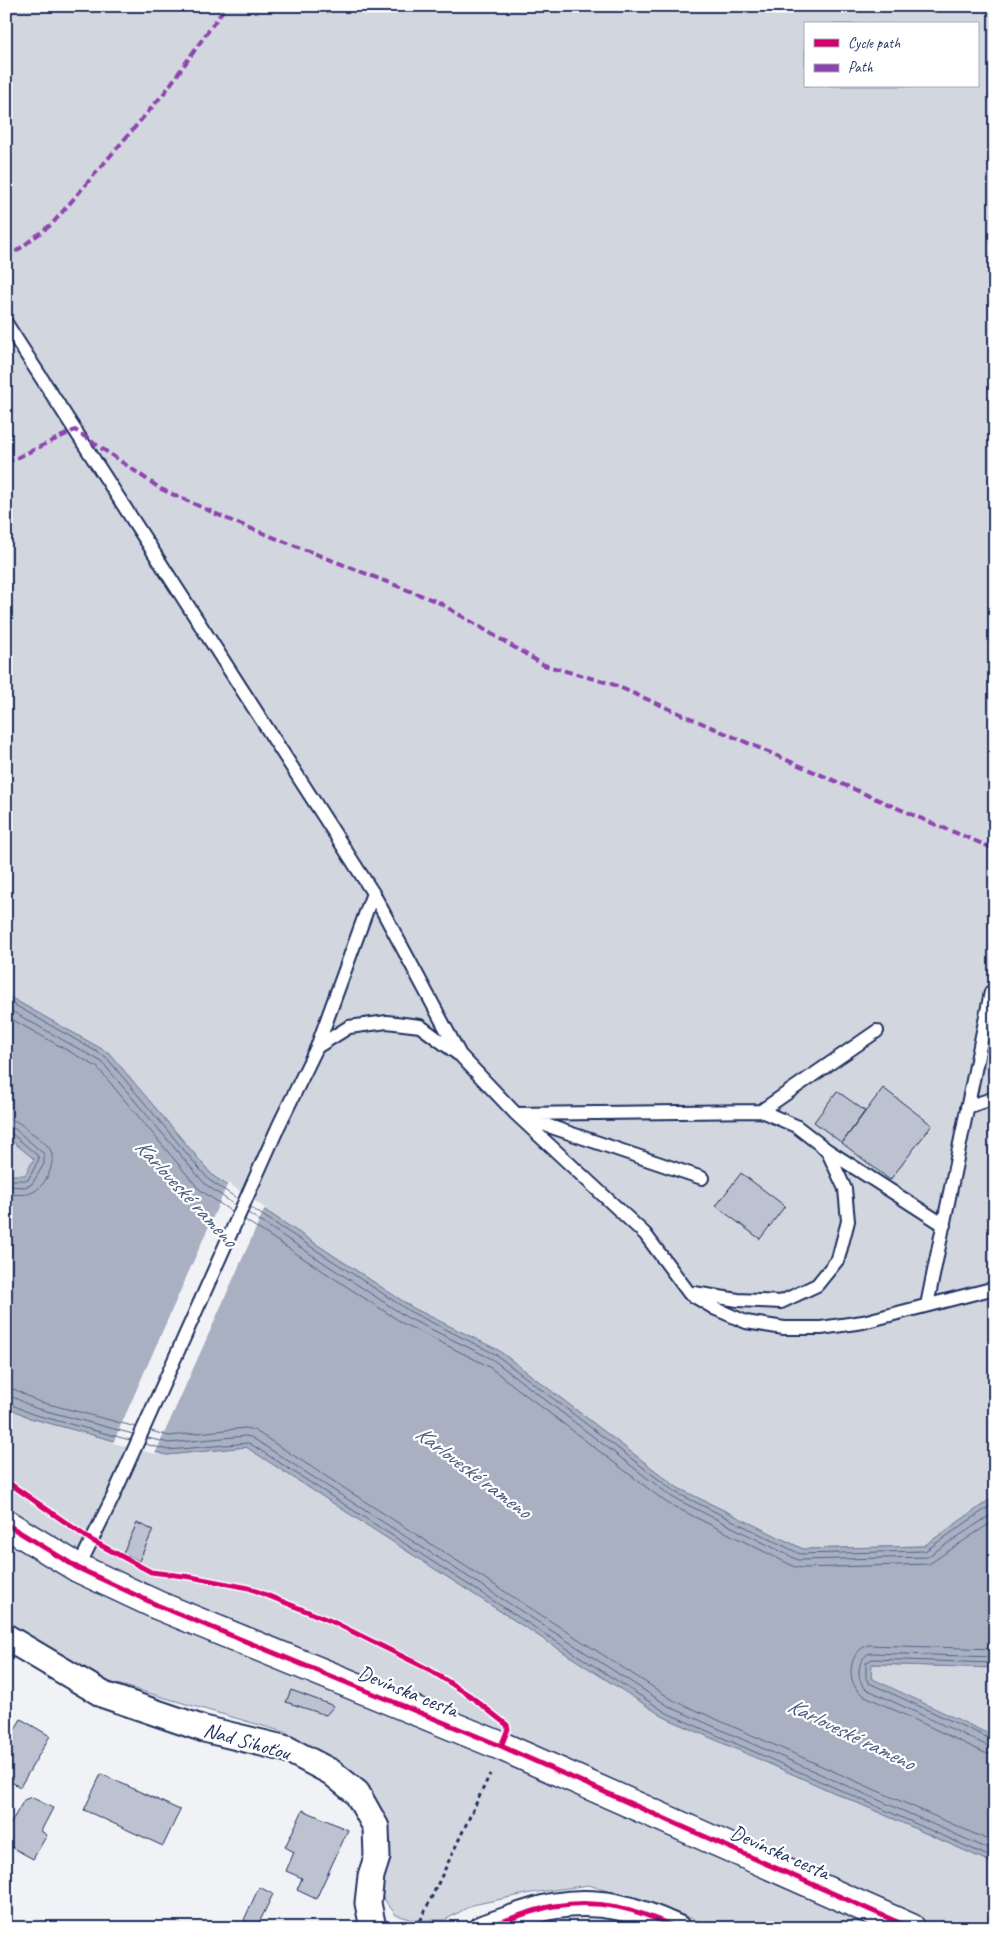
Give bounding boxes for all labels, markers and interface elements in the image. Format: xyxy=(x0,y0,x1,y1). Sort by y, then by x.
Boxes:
legend xyxy=(804,22,978,88)
text: Cycle path xyxy=(848,34,900,53)
text: Path xyxy=(848,58,874,77)
water label: Karloveské rameno xyxy=(129,1133,245,1255)
water label: Karloveské rameno xyxy=(410,1420,539,1526)
street label: Devínska cesta xyxy=(354,1659,464,1724)
water label: Karloveské rameno xyxy=(783,1691,922,1778)
street label: Nad Sihoťou xyxy=(201,1716,294,1766)
street label: Devínska cesta xyxy=(726,1819,836,1886)

